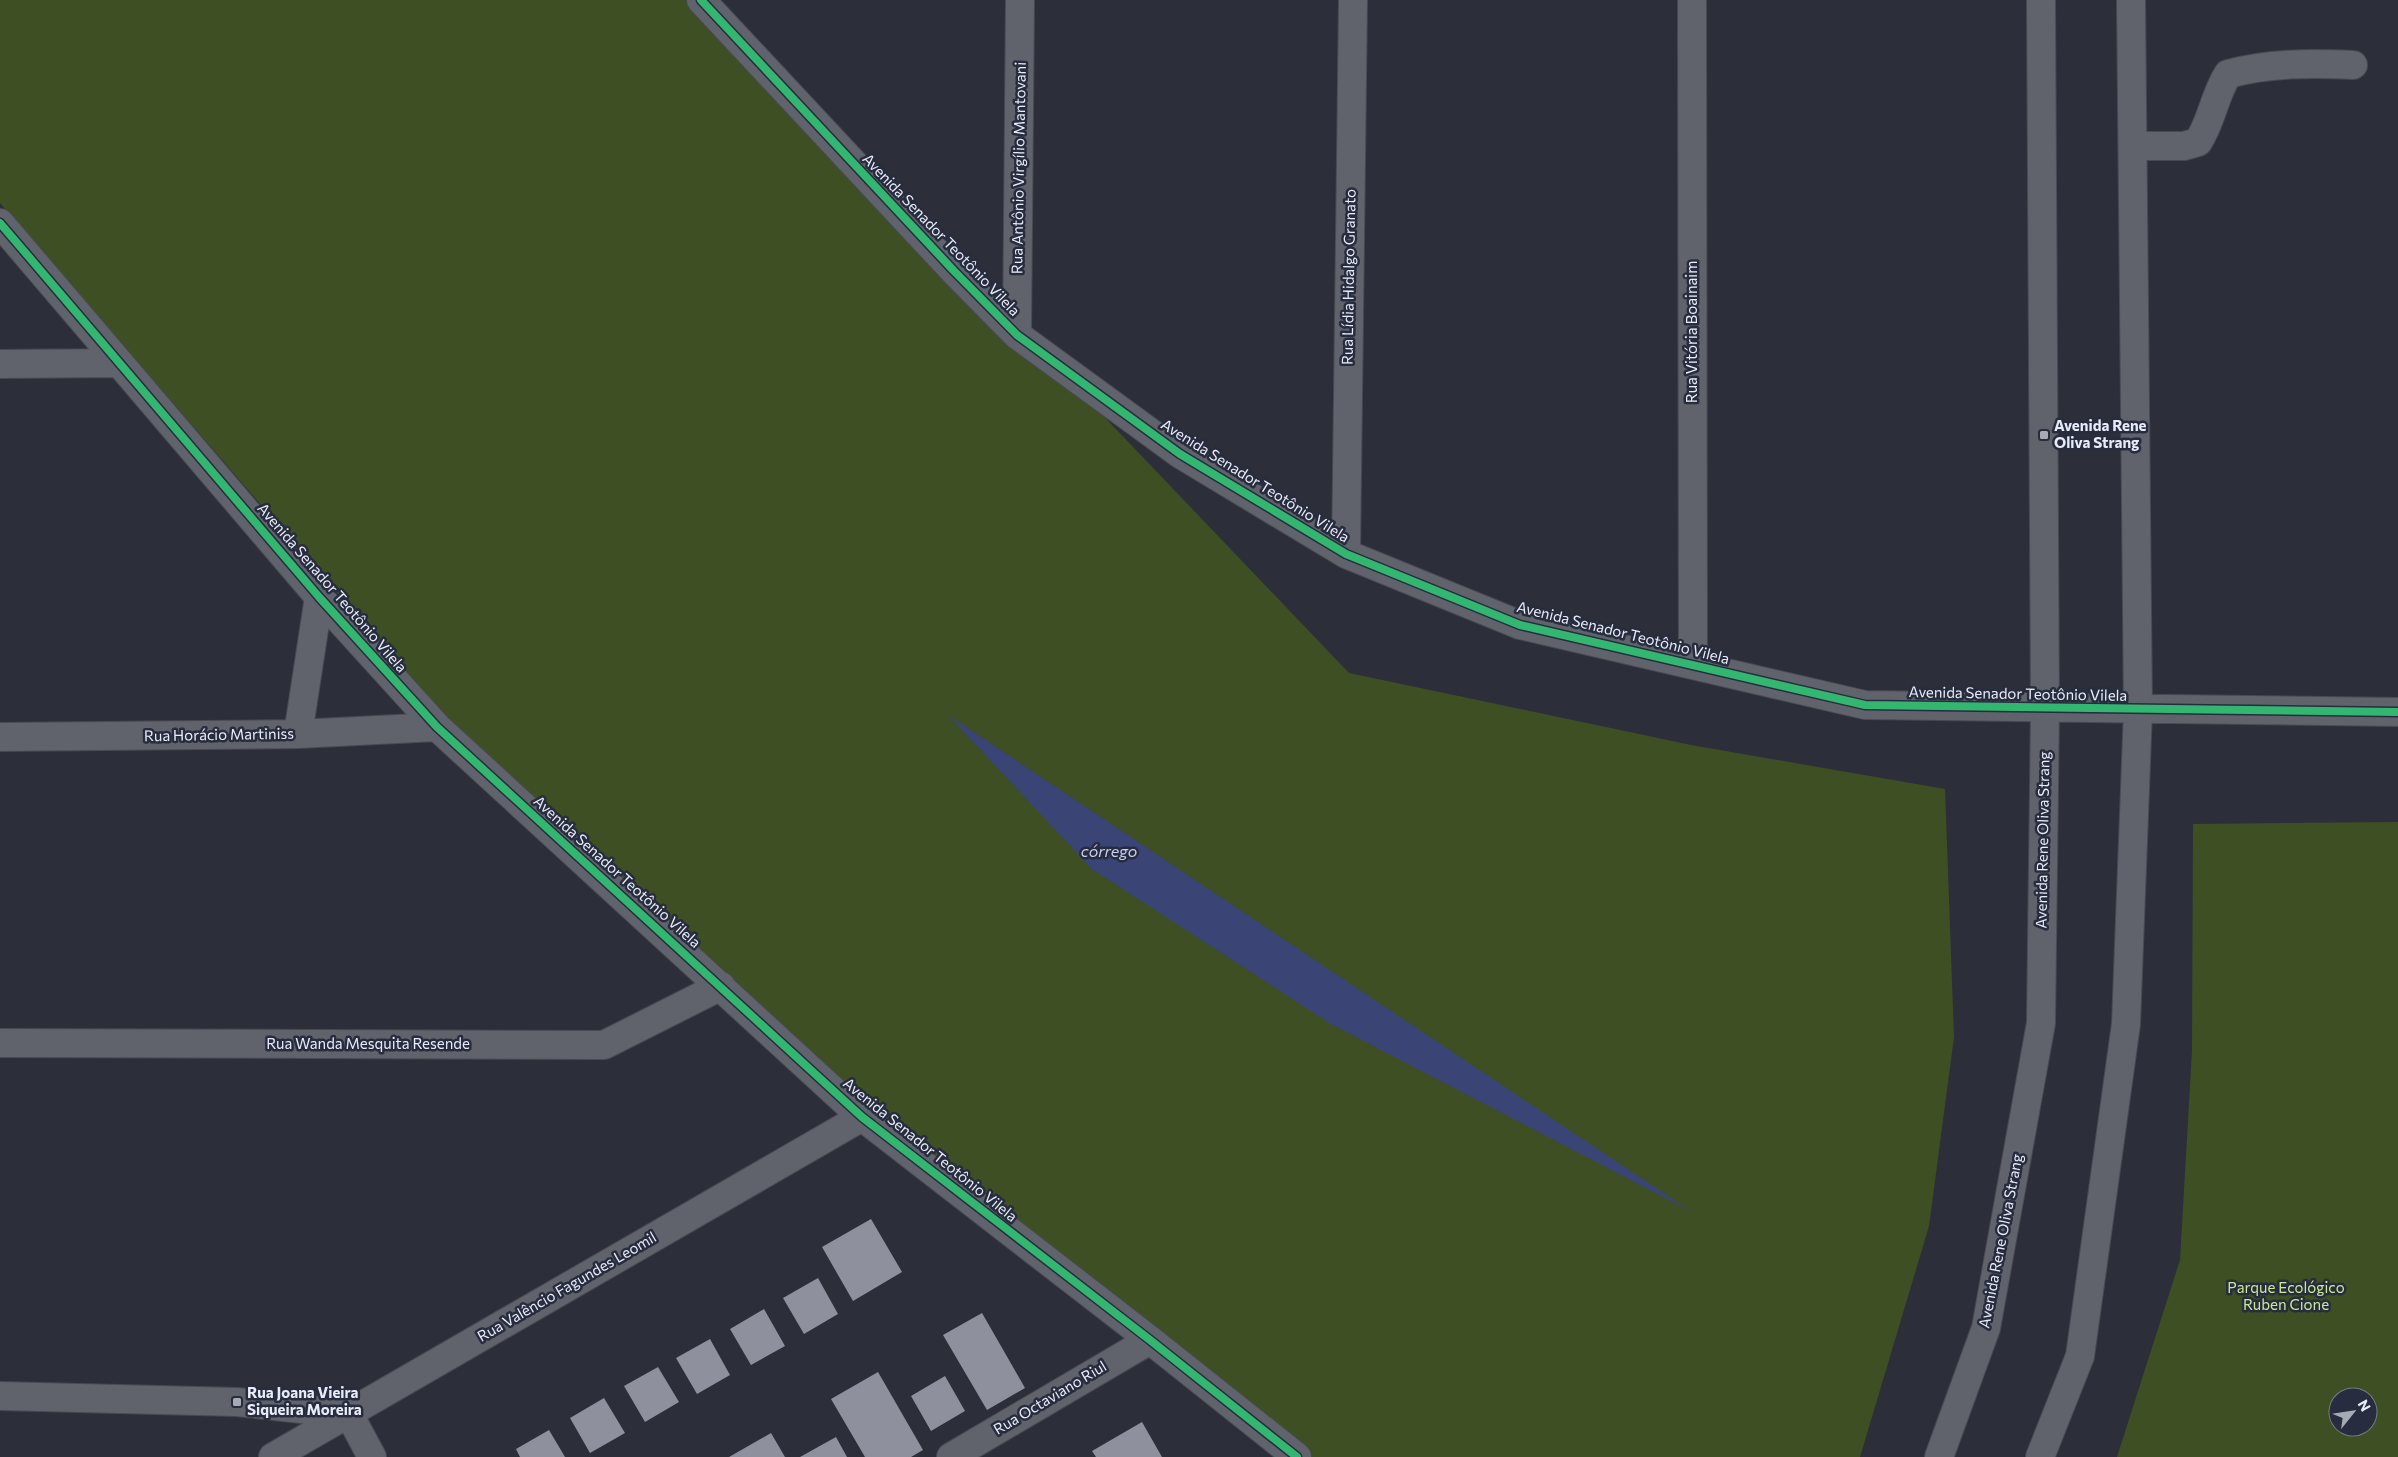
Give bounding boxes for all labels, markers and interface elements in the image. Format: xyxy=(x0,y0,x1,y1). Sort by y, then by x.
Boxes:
street label: Rua Antônio Virgílio Mantovani xyxy=(1007,62,1029,274)
street label: Avenida Senador Teotônio Vilela xyxy=(859,149,1024,319)
street label: Rua Lídia Hidalgo Granato xyxy=(1337,189,1359,365)
street label: Rua Vitória Boainaim xyxy=(1682,261,1700,403)
street label: Avenida Senador Teotônio Vilela xyxy=(1158,415,1353,546)
place label: Avenida Rene Oliva Strang xyxy=(2054,416,2147,451)
marker: Avenida Rene Oliva Strang xyxy=(2038,429,2050,441)
street label: Avenida Senador Teotônio Vilela xyxy=(254,499,411,676)
street label: Avenida Senador Teotônio Vilela xyxy=(1515,597,1731,667)
street label: Avenida Senador Teotônio Vilela xyxy=(1909,682,2127,704)
street label: Rua Horácio Martiniss xyxy=(144,724,294,744)
street label: Avenida Rene Oliva Strang xyxy=(2031,751,2053,929)
street label: Avenida Senador Teotônio Vilela xyxy=(530,791,705,951)
water label: córrego xyxy=(1081,841,1137,860)
street label: Rua Wanda Mesquita Resende xyxy=(266,1034,470,1052)
street label: Avenida Senador Teotônio Vilela xyxy=(840,1073,1021,1225)
street label: Avenida Rene Oliva Strang xyxy=(1974,1152,2026,1330)
street label: Rua Valêncio Fagundes Leomil xyxy=(474,1227,659,1345)
park label: Parque Ecológico Ruben Cione xyxy=(2227,1278,2345,1313)
street label: Rua Octaviano Riul xyxy=(990,1356,1109,1438)
place label: Rua Joana Vieira Siqueira Moreira xyxy=(247,1383,362,1418)
north arrow xyxy=(2328,1387,2378,1437)
marker: Rua Joana Vieira Siqueira Moreira xyxy=(231,1396,243,1408)
text: N xyxy=(2355,1396,2375,1414)

